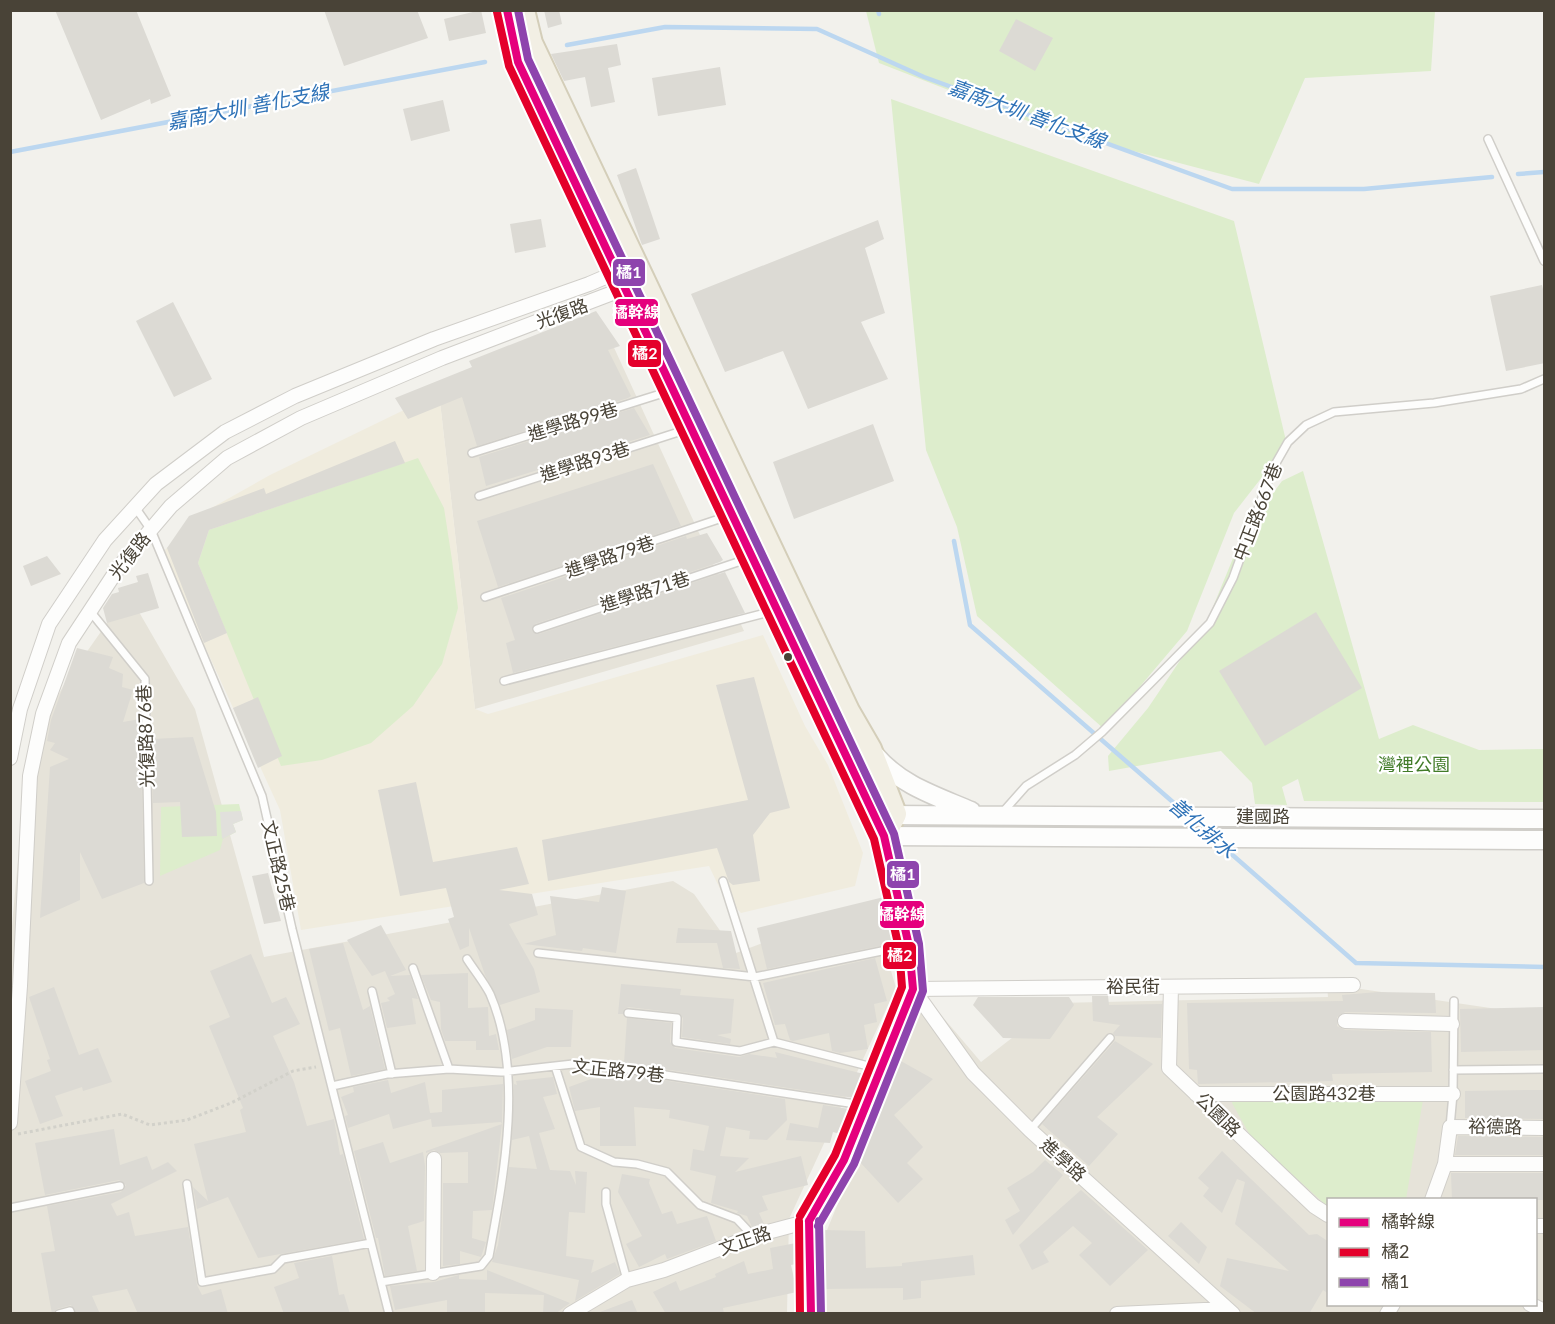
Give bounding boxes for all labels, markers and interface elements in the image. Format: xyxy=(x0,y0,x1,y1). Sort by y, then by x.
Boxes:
water label: 嘉南大圳 善化支線 xyxy=(946,74,1111,153)
water label: 嘉南大圳 善化支線 xyxy=(165,78,333,134)
line badge: 橘1 xyxy=(612,258,646,287)
text: 橘1 xyxy=(615,262,642,281)
street label: 光復路 xyxy=(533,293,591,333)
line badge: 橘幹線 xyxy=(614,298,659,327)
text: 橘幹線 xyxy=(611,302,660,321)
line badge: 橘2 xyxy=(627,339,662,368)
text: 橘2 xyxy=(631,343,658,362)
street label: 進學路99巷 xyxy=(525,397,620,445)
street label: 進學路93巷 xyxy=(537,436,632,486)
street label: 中正路667巷 xyxy=(1228,459,1286,564)
street label: 光復路 xyxy=(104,527,155,583)
street label: 進學路79巷 xyxy=(562,531,657,582)
street label: 進學路71巷 xyxy=(597,566,692,616)
unlabelled marker xyxy=(782,651,794,663)
street label: 光復路876巷 xyxy=(132,684,158,788)
park label: 灣裡公園 xyxy=(1378,753,1450,775)
water label: 善化排水 xyxy=(1165,792,1241,863)
street label: 建國路 xyxy=(1236,805,1290,827)
street label: 文正路25巷 xyxy=(258,818,300,914)
line badge: 橘1 xyxy=(886,860,920,889)
text: 橘1 xyxy=(889,864,916,883)
line badge: 橘幹線 xyxy=(879,900,925,929)
text: 橘幹線 xyxy=(877,904,926,923)
line badge: 橘2 xyxy=(882,941,917,970)
text: 橘2 xyxy=(886,945,913,964)
street label: 裕民街 xyxy=(1106,975,1160,997)
street label: 文正路79巷 xyxy=(571,1054,665,1086)
street label: 公園路432巷 xyxy=(1272,1082,1376,1104)
street label: 公園路 xyxy=(1192,1088,1246,1141)
street label: 裕德路 xyxy=(1468,1115,1522,1137)
street label: 進學路 xyxy=(1036,1133,1091,1185)
legend xyxy=(1327,1198,1537,1306)
text: 橘幹線 xyxy=(1381,1210,1435,1232)
street label: 文正路 xyxy=(716,1221,774,1259)
text: 橘2 xyxy=(1381,1240,1409,1262)
text: 橘1 xyxy=(1381,1270,1409,1292)

